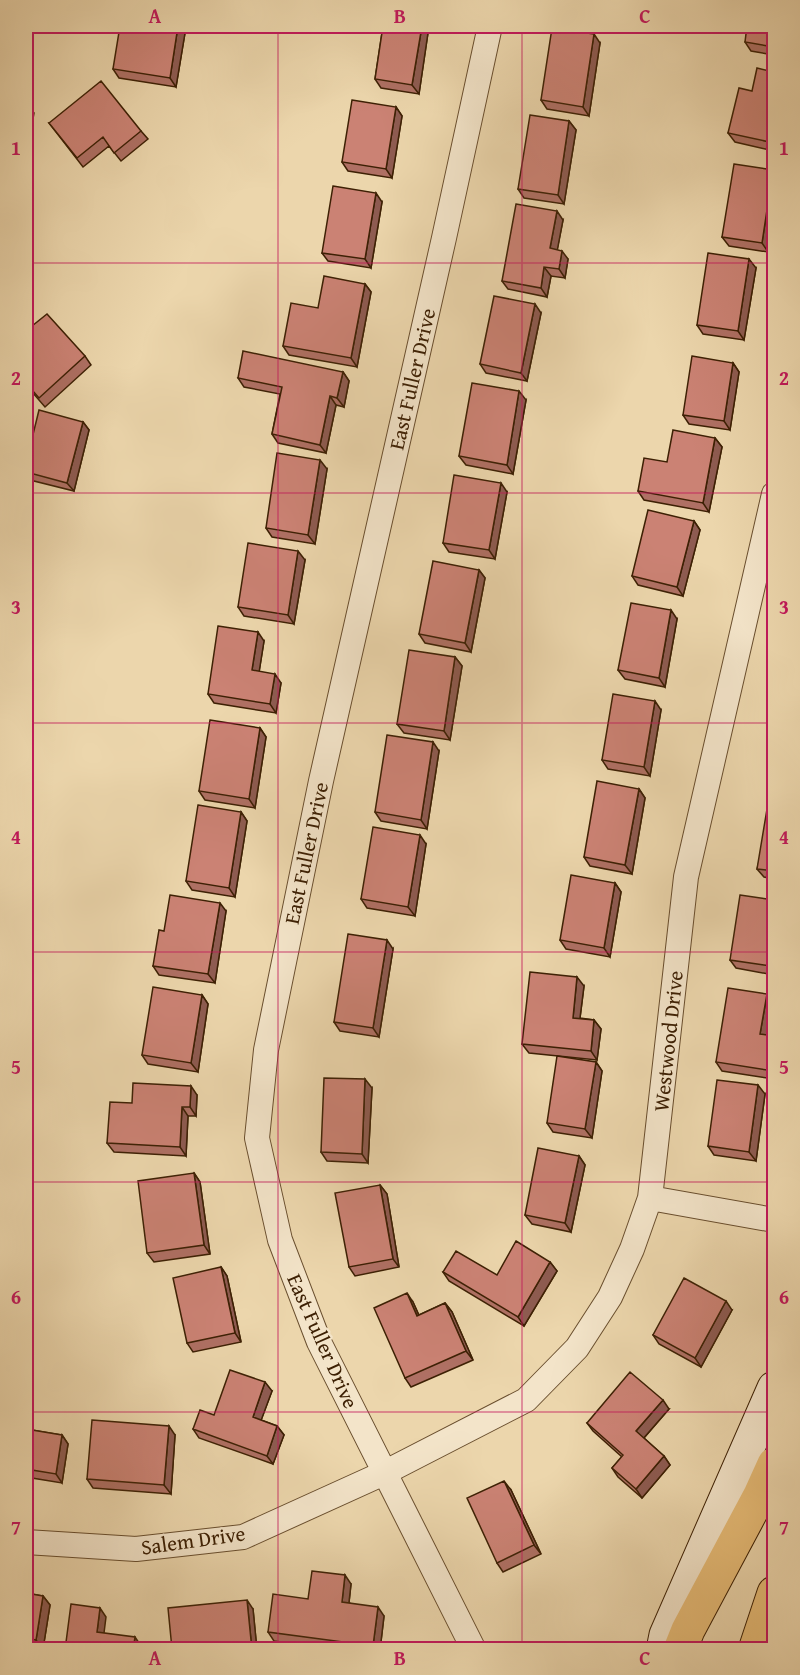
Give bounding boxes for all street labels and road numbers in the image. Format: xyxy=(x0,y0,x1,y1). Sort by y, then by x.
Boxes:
street label: East Fuller Drive xyxy=(381,305,443,453)
street label: East Fuller Drive xyxy=(276,779,336,927)
street label: Westwood Drive xyxy=(645,969,691,1113)
street label: East Fuller Drive xyxy=(279,1269,367,1413)
street label: Salem Drive xyxy=(139,1517,247,1563)

